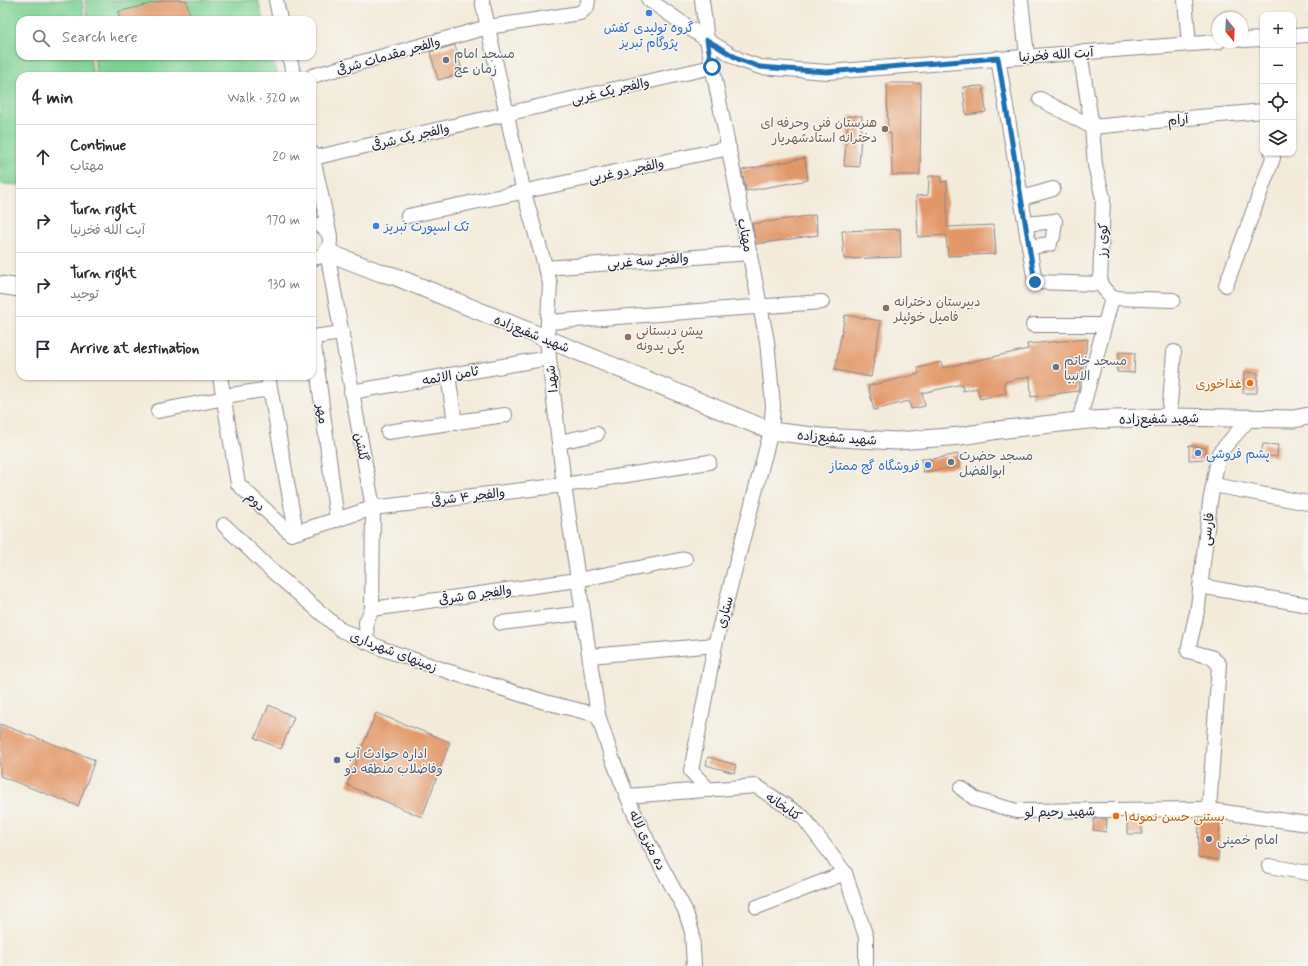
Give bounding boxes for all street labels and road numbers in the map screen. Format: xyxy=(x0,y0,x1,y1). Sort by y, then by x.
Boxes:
street label: والفجر مقدمات شرقی xyxy=(334,33,442,79)
street label: آیت الله فخرنیا xyxy=(1018,44,1095,67)
street label: والفجر یک غربی xyxy=(569,74,651,109)
street label: آرام xyxy=(1167,111,1190,131)
street label: والفجر یک شرقی xyxy=(369,119,451,155)
street label: والفجر دو غربی xyxy=(587,155,666,188)
street label: مهتاب xyxy=(733,217,756,254)
street label: کوی رز xyxy=(1094,222,1113,259)
street label: والفجر سه غربی xyxy=(607,250,689,273)
street label: شهید شفیع‌زاده xyxy=(491,312,572,358)
street label: ثامن الائمه xyxy=(421,363,481,390)
street label: شهدا xyxy=(542,364,563,393)
street label: مهر xyxy=(312,402,331,425)
street label: شهید شفیع‌زاده xyxy=(1119,410,1199,430)
street label: شهید شفیع‌زاده xyxy=(796,427,877,451)
street label: گلشن xyxy=(349,431,372,464)
street label: والفجر ۴ شرقی xyxy=(430,484,506,510)
street label: دوم xyxy=(241,489,268,516)
street label: فارسی xyxy=(1198,512,1219,547)
street label: والفجر ۵ شرقی xyxy=(437,581,513,609)
street label: ستاری xyxy=(713,595,738,630)
street label: زمینهای شهرداری xyxy=(348,628,439,677)
street label: کتابخانه xyxy=(762,789,805,826)
street label: شهید رحیم لو xyxy=(1024,803,1095,823)
street label: ده متری لاله xyxy=(624,808,669,873)

